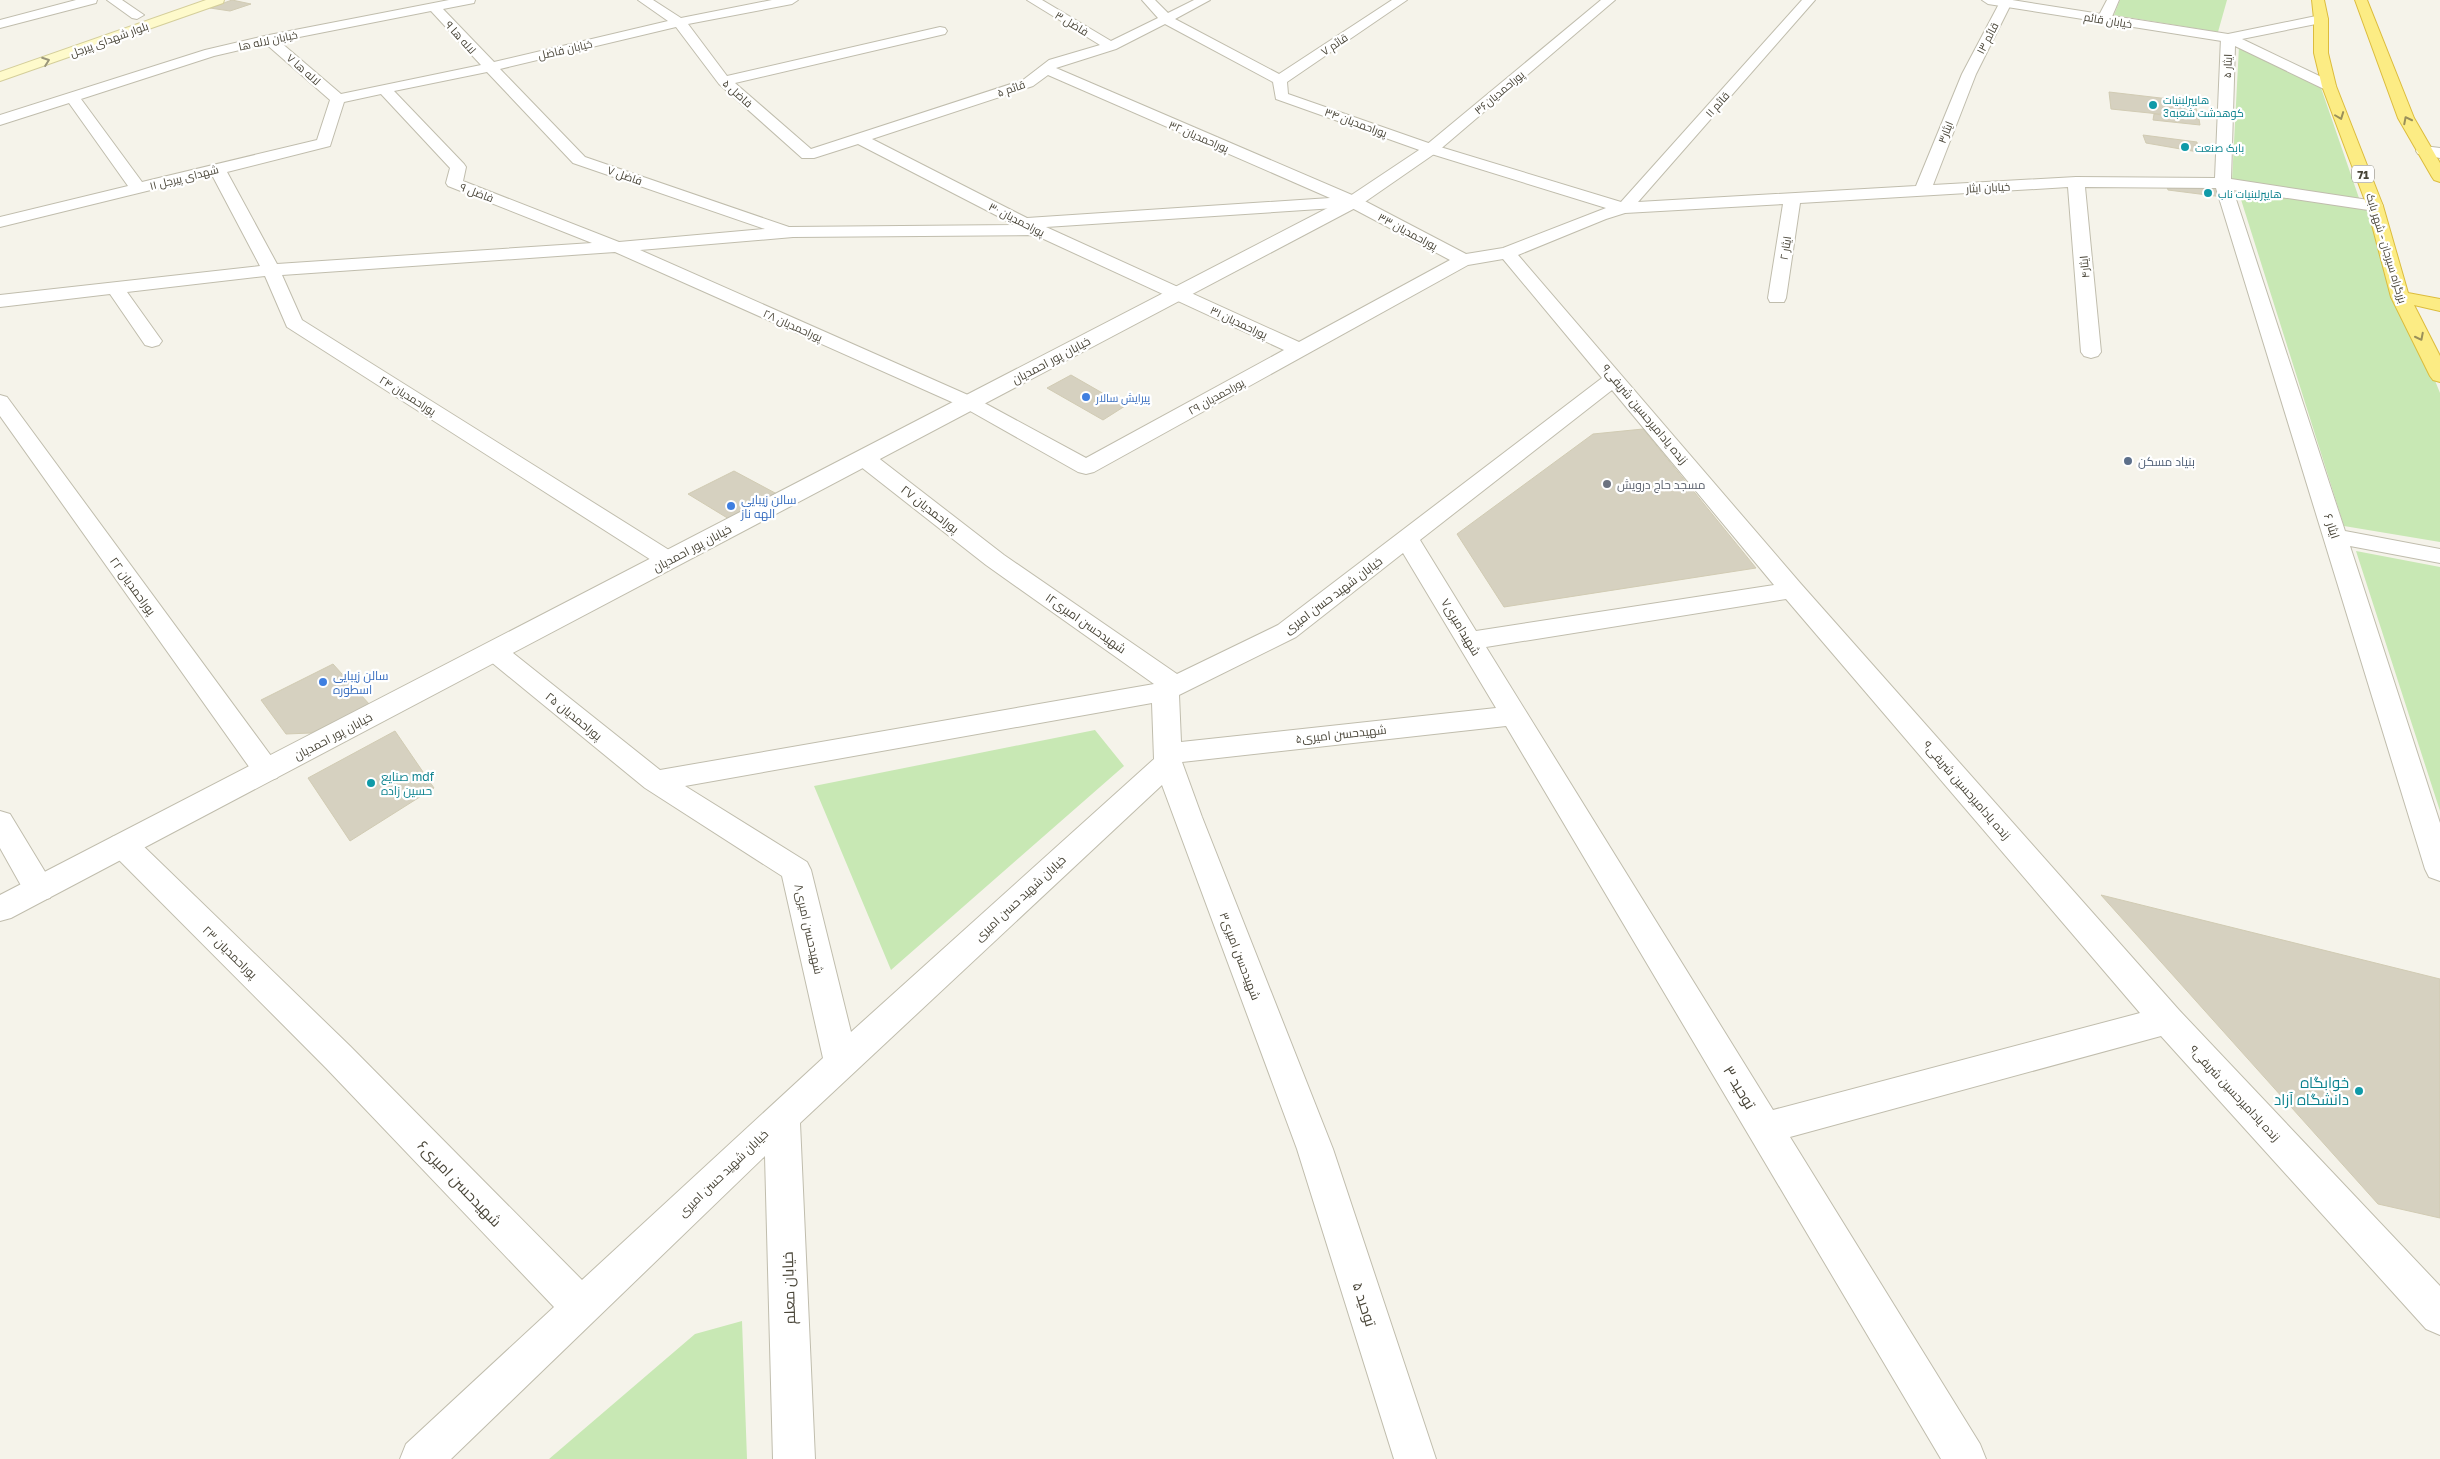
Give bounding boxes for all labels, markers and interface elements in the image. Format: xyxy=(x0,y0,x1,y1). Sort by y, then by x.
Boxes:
street label: فاضل ۳ xyxy=(1052,8,1091,39)
street label: خیابان قائم xyxy=(2082,10,2133,32)
street label: لاله ها ۹ xyxy=(443,18,479,56)
street label: بلوار شهدای پیرجل xyxy=(68,19,150,60)
street label: قائم ۱۳ xyxy=(1973,20,2002,57)
street label: خیابان لاله ها xyxy=(237,27,299,54)
street label: قائم ۷ xyxy=(1318,30,1351,59)
street label: خیابان فاضل xyxy=(537,36,594,63)
street label: لاله ها ۷ xyxy=(284,51,324,87)
street label: ایثار ۵ xyxy=(2220,54,2235,78)
one-way arrow xyxy=(41,57,50,67)
street label: پوراحمدیان۳۶ xyxy=(1472,67,1527,117)
street label: فاضل ۵ xyxy=(720,76,756,110)
street label: قائم ۵ xyxy=(995,77,1027,101)
street label: قائم ۱۱ xyxy=(1702,89,1733,121)
place label: هایپرلبنیات کوهدشت شعبه3 xyxy=(2163,93,2244,120)
marker: هایپرلبنیات کوهدشت شعبه3 xyxy=(2147,99,2159,111)
street label: پوراحمدیان ۳۴ xyxy=(1323,105,1389,140)
one-way arrow xyxy=(2334,111,2344,120)
one-way arrow xyxy=(2403,116,2413,125)
street label: پوراحمدیان ۳۲ xyxy=(1167,118,1231,155)
street label: ایثار۳ xyxy=(1935,119,1956,145)
marker: بابک صنعت xyxy=(2179,141,2191,153)
place label: بابک صنعت xyxy=(2195,141,2244,154)
street label: شهدای پیرجل ۱۱ xyxy=(148,162,220,193)
street label: فاضل ۷ xyxy=(605,163,644,188)
road number: 71 xyxy=(2352,165,2374,182)
street label: خیابان ایثار xyxy=(1965,179,2010,196)
street label: فاضل ۹ xyxy=(458,180,496,205)
marker: هایپرلبنیات ناب xyxy=(2202,187,2214,199)
place label: هایپرلبنیات ناب xyxy=(2218,187,2282,201)
street label: بزرگراه سیرجان - شهر بابک xyxy=(2363,191,2410,305)
street label: پوراحمدیان ۳۰ xyxy=(986,199,1047,240)
street label: پوراحمدیان ۳۳ xyxy=(1375,210,1440,253)
street label: ایثار ۲ xyxy=(1777,235,1794,261)
street label: ایثار۴ xyxy=(2077,255,2092,279)
street label: پوراحمدیان ۳۱ xyxy=(1208,303,1270,342)
street label: پوراحمدیان ۲۸ xyxy=(761,306,825,345)
one-way arrow xyxy=(2414,332,2424,341)
street label: خیابان پور احمدیان xyxy=(1009,333,1094,389)
street label: زنده یادامیرحسین شریفی۹ xyxy=(1599,361,1691,467)
street label: پوراحمدیان ۲۴ xyxy=(377,373,439,418)
street label: پوراحمدیان ۲۹ xyxy=(1186,375,1247,418)
marker: پیرایش سالار xyxy=(1080,391,1092,403)
place label: پیرایش سالار xyxy=(1095,391,1150,405)
place label: بنیاد مسکن xyxy=(2138,454,2195,469)
marker: بنیاد مسکن xyxy=(2122,455,2134,467)
place label: مسجد حاج درویش xyxy=(1617,477,1706,493)
marker: مسجد حاج درویش xyxy=(1601,478,1613,490)
street label: پوراحمدیان ۲۷ xyxy=(897,482,963,538)
place label: سالن زیبایی الهه ناز xyxy=(740,492,796,521)
marker: سالن زیبایی الهه ناز xyxy=(725,500,737,512)
street label: ایثار ۶ xyxy=(2321,512,2343,540)
street label: خیابان پور احمدیان xyxy=(650,521,735,577)
street label: خیابان شهید حسن امیری xyxy=(1281,553,1385,637)
street label: پوراحمدیان ۲۲ xyxy=(105,554,160,620)
street label: شهیدحسن امیری۱۲ xyxy=(1043,590,1129,656)
street label: شهیدامیری۷ xyxy=(1438,596,1484,658)
place label: سالن زیبایی اسطوره xyxy=(333,668,388,697)
marker: سالن زیبایی اسطوره xyxy=(317,676,329,688)
street label: پوراحمدیان ۲۵ xyxy=(541,689,606,745)
street label: خیابان پور احمدیان xyxy=(291,709,376,765)
street label: شهیدحسن امیری۵ xyxy=(1295,722,1387,746)
street label: زنده یادامیرحسین شریفی۹ xyxy=(1920,737,2014,843)
place label: صنایع mdf حسین زاده xyxy=(381,769,435,798)
marker: صنایع mdf حسین زاده xyxy=(365,777,377,789)
street label: خیابان شهید حسن امیری xyxy=(971,852,1069,944)
street label: شهیدحسن امیری۸ xyxy=(791,882,827,976)
street label: شهیدحسن امیری۳ xyxy=(1216,910,1264,1002)
street label: پوراحمدیان ۲۳ xyxy=(198,922,261,984)
street label: زنده یادامیرحسین شریفی۹ xyxy=(2186,1042,2284,1144)
street label: توحید ۳ xyxy=(1719,1062,1760,1112)
place label: خوابگاه دانشگاه آزاد xyxy=(2274,1073,2349,1109)
marker: خوابگاه دانشگاه آزاد xyxy=(2353,1085,2365,1097)
street label: خیابان شهید حسن امیری xyxy=(675,1126,771,1220)
street label: شهیدحسن امیری۶ xyxy=(413,1136,506,1231)
street label: خیابان معلم xyxy=(778,1251,800,1325)
street label: توحید ۵ xyxy=(1348,1280,1381,1329)

